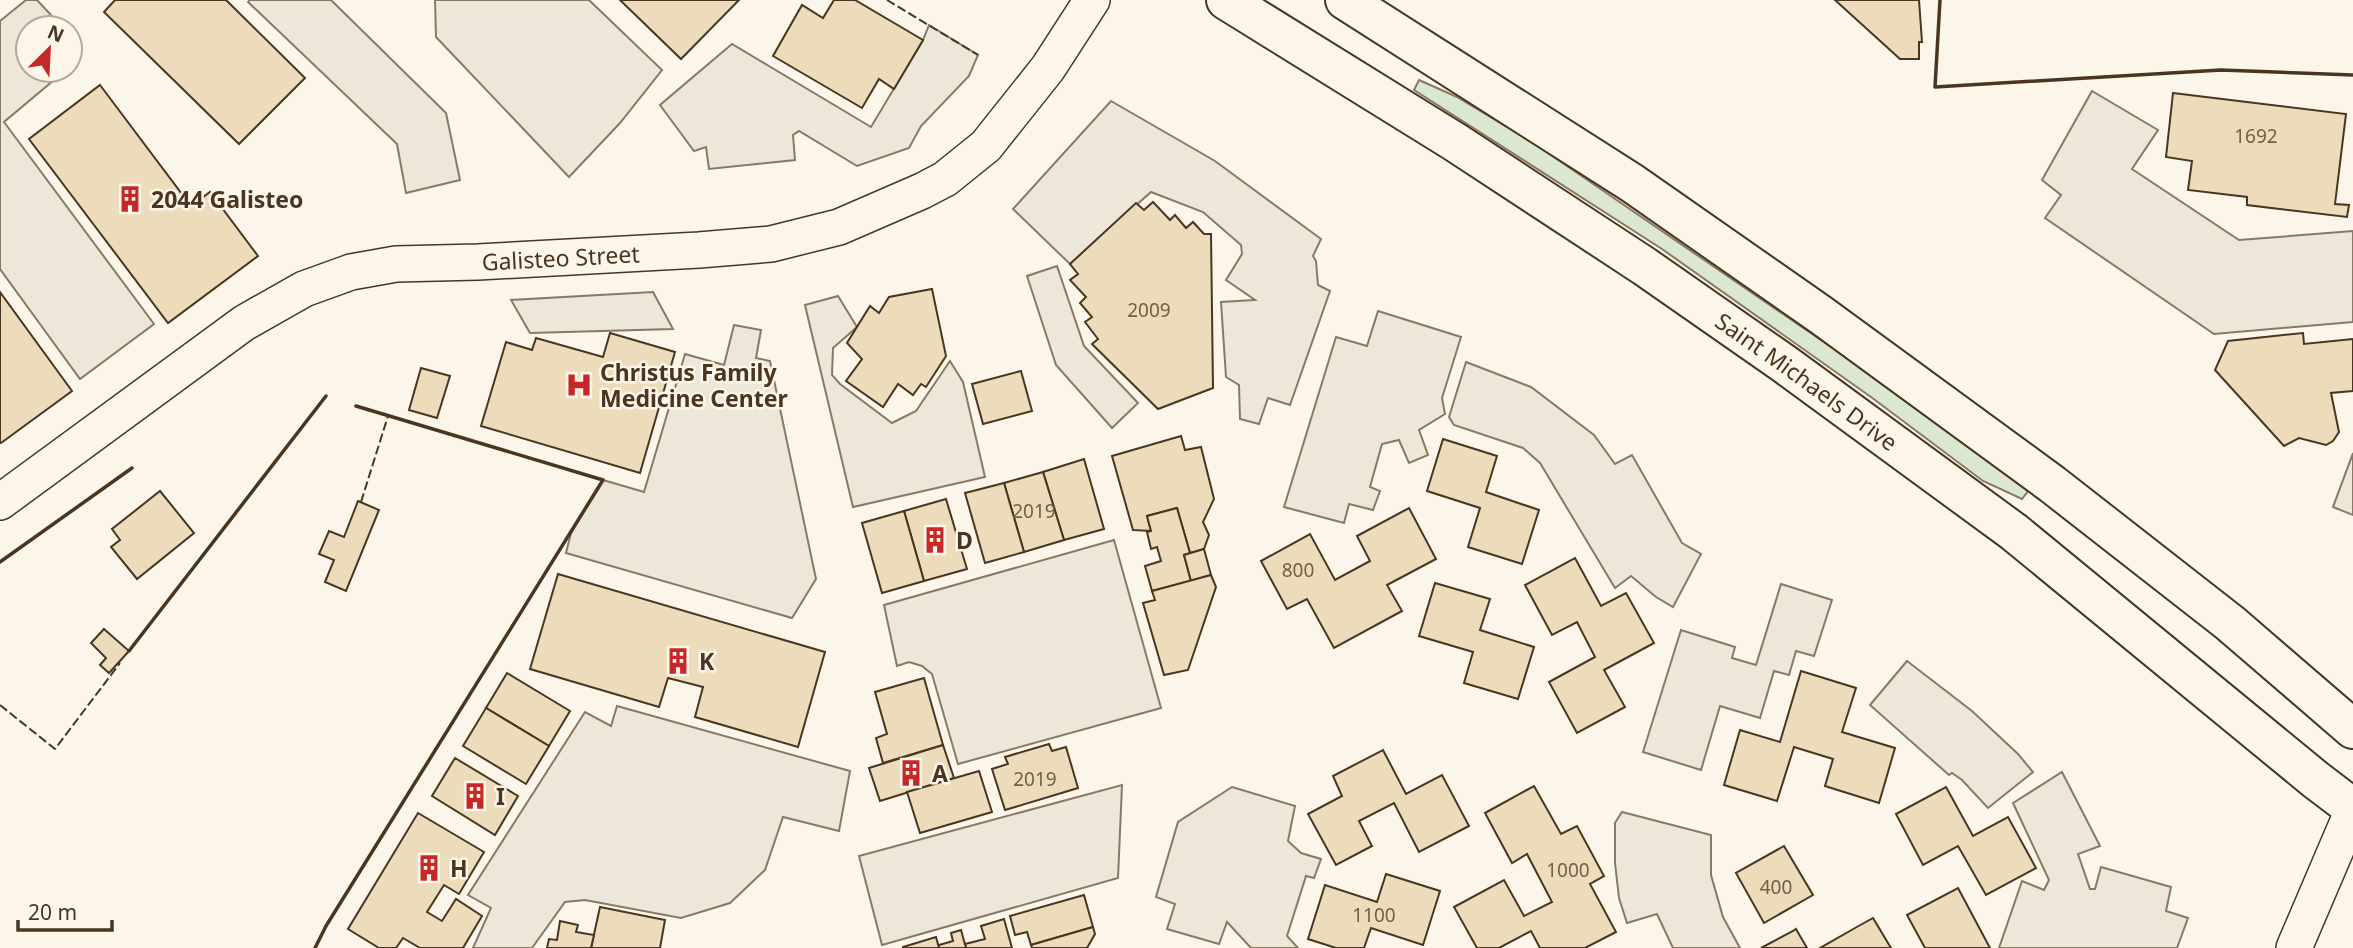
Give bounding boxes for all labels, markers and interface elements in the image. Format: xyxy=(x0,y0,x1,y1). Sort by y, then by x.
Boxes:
north arrow xyxy=(14,14,84,84)
text: N xyxy=(44,18,68,48)
house number: 1692 xyxy=(2234,123,2278,149)
place label: 2044 Galisteo xyxy=(151,183,303,215)
building icon: 2044 Galisteo xyxy=(115,184,145,214)
street label: Galisteo Street xyxy=(481,237,640,278)
house number: 2009 xyxy=(1127,297,1171,323)
street label: Saint Michaels Drive xyxy=(1709,305,1905,458)
place label: Christus Family Medicine Center xyxy=(600,356,788,414)
hospital icon: Christus Family Medicine Center xyxy=(564,370,594,400)
house number: 2019 xyxy=(1012,498,1056,524)
place label: D xyxy=(956,524,973,556)
building icon: D xyxy=(920,525,950,555)
house number: 800 xyxy=(1282,557,1314,583)
place label: K xyxy=(699,645,715,677)
building icon: K xyxy=(663,646,693,676)
place label: A xyxy=(932,757,948,789)
building icon: A xyxy=(896,758,926,788)
house number: 2019 xyxy=(1013,766,1057,792)
place label: I xyxy=(496,780,505,812)
building icon: I xyxy=(460,781,490,811)
place label: H xyxy=(450,852,468,884)
building icon: H xyxy=(414,853,444,883)
house number: 1000 xyxy=(1546,857,1590,883)
house number: 400 xyxy=(1760,874,1792,900)
scale bar xyxy=(18,888,112,932)
text: 20 m xyxy=(28,898,77,926)
house number: 1100 xyxy=(1352,902,1396,928)

